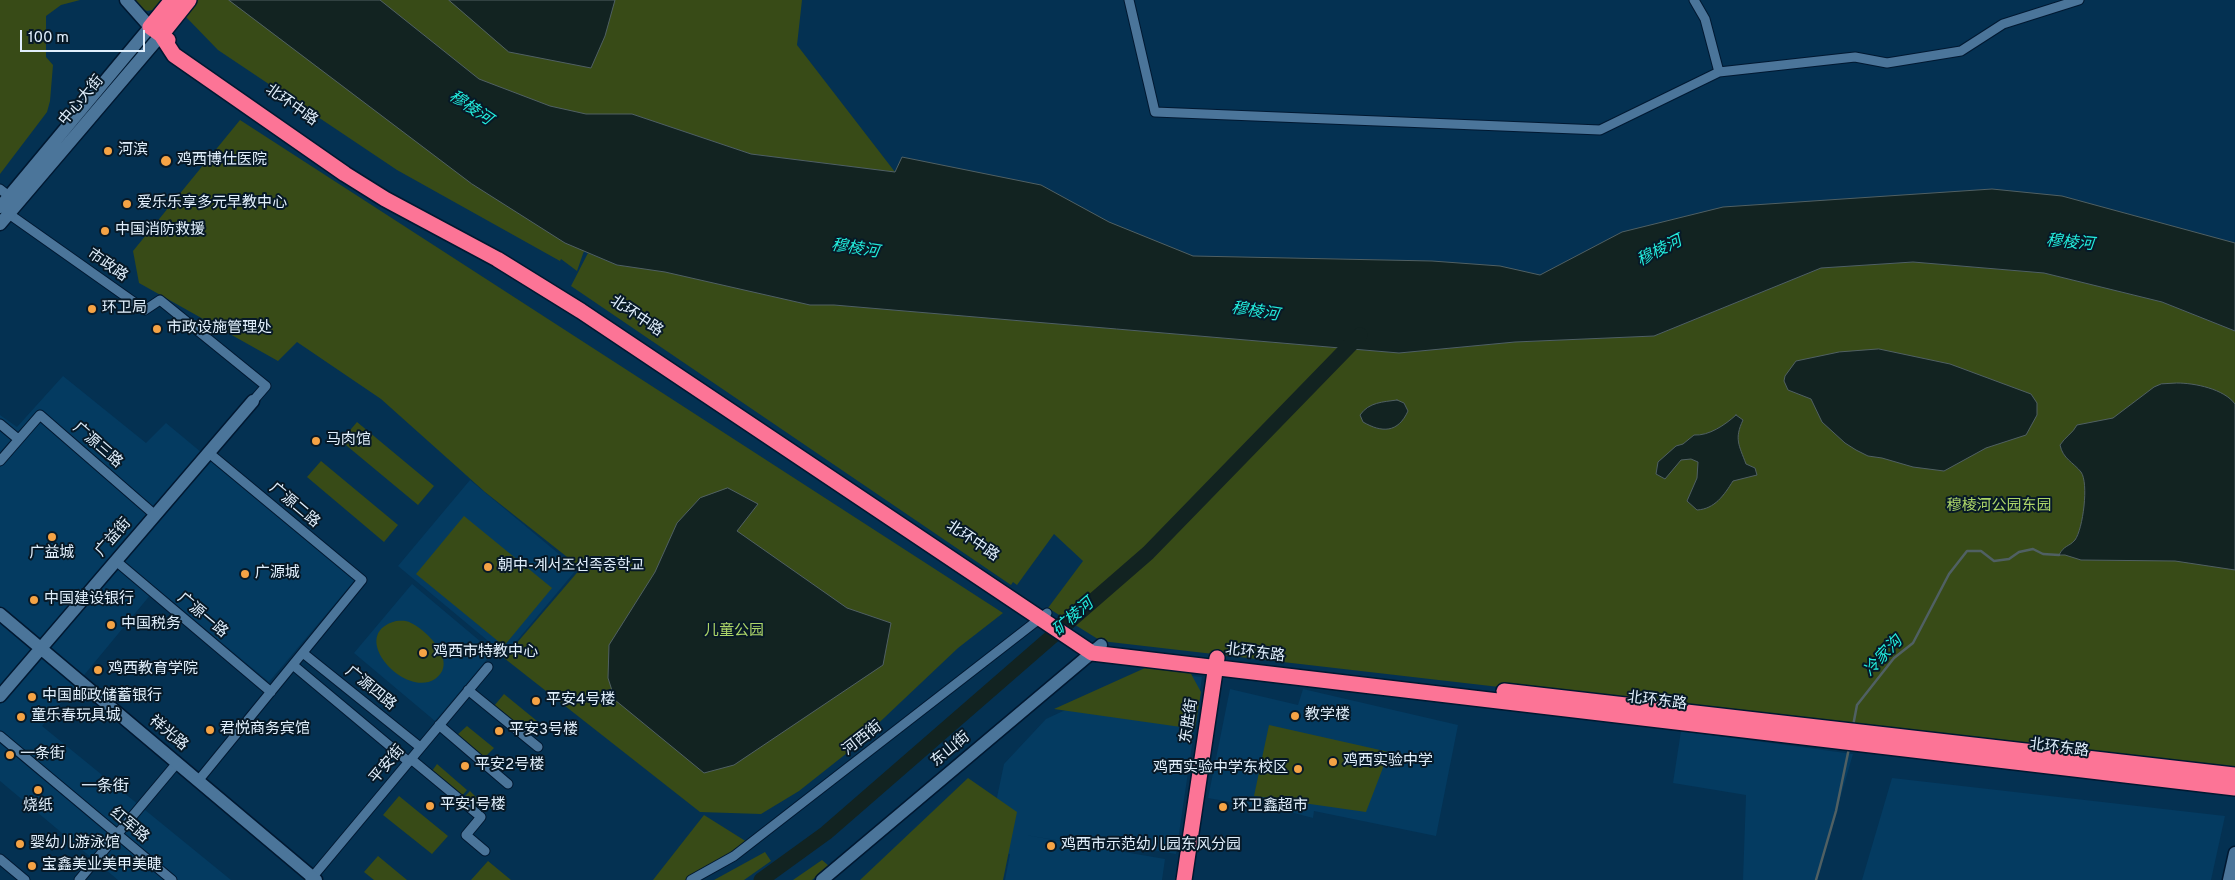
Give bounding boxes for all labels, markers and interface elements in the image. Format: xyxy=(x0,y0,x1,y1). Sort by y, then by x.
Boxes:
scale bar xyxy=(22,20,148,52)
text: 100 m xyxy=(28,29,69,48)
street label: 中心大街 xyxy=(56,72,108,130)
street label: 北环中路 xyxy=(261,81,321,131)
water label: 穆棱河 xyxy=(445,88,495,130)
place label: 河滨 xyxy=(118,142,148,160)
marker: 河滨 xyxy=(102,145,114,157)
place label: 鸡西博仕医院 xyxy=(177,152,267,170)
marker: 鸡西博仕医院 xyxy=(159,154,173,168)
place label: 爱乐乐享多元早教中心 xyxy=(137,195,287,213)
marker: 爱乐乐享多元早教中心 xyxy=(121,198,133,210)
place label: 中国消防救援 xyxy=(115,222,205,240)
marker: 中国消防救援 xyxy=(99,225,111,237)
water label: 穆棱河 xyxy=(2045,232,2095,256)
water label: 穆棱河 xyxy=(1634,233,1686,271)
water label: 穆棱河 xyxy=(830,237,880,263)
street label: 市政路 xyxy=(83,246,131,286)
street label: 北环中路 xyxy=(606,293,666,341)
place label: 环卫局 xyxy=(102,300,147,318)
water label: 穆棱河 xyxy=(1230,300,1280,326)
marker: 环卫局 xyxy=(86,303,98,315)
place label: 市政设施管理处 xyxy=(167,320,272,338)
marker: 市政设施管理处 xyxy=(151,323,163,335)
street label: 广源三路 xyxy=(68,420,126,472)
place label: 马肉馆 xyxy=(326,432,371,450)
marker: 马肉馆 xyxy=(310,435,322,447)
street label: 广源二路 xyxy=(265,480,323,532)
park label: 穆棱河公园东园 xyxy=(1947,498,2051,516)
street label: 广益街 xyxy=(92,515,136,561)
street label: 北环中路 xyxy=(942,518,1002,566)
marker: 广益城 xyxy=(46,531,58,543)
place label: 广益城 xyxy=(30,545,74,563)
place label: 朝中-계서조선족중학교 xyxy=(498,558,644,576)
marker: 朝中-계서조선족중학교 xyxy=(482,561,494,573)
place label: 广源城 xyxy=(255,565,300,583)
marker: 广源城 xyxy=(239,568,251,580)
street label: 广源一路 xyxy=(173,590,231,642)
place label: 中国建设银行 xyxy=(44,591,134,609)
marker: 中国建设银行 xyxy=(28,594,40,606)
water label: 矿棱河 xyxy=(1050,595,1098,641)
place label: 中国税务 xyxy=(121,616,181,634)
marker: 中国税务 xyxy=(105,619,117,631)
park label: 儿童公园 xyxy=(704,623,764,641)
water label: 冷家沟 xyxy=(1861,633,1907,681)
street label: 北环东路 xyxy=(1224,641,1286,667)
place label: 鸡西市特教中心 xyxy=(433,644,538,662)
marker: 鸡西市特教中心 xyxy=(417,647,429,659)
place label: 鸡西教育学院 xyxy=(108,661,198,679)
street label: 广源四路 xyxy=(341,663,399,715)
marker: 鸡西教育学院 xyxy=(92,664,104,676)
place label: 中国邮政储蓄银行 xyxy=(42,688,162,706)
street label: 北环东路 xyxy=(1626,689,1688,715)
marker: 中国邮政储蓄银行 xyxy=(26,691,38,703)
place label: 平安4号楼 xyxy=(546,692,615,710)
marker: 平安4号楼 xyxy=(530,695,542,707)
street label: 东胜街 xyxy=(1178,697,1202,745)
place label: 教学楼 xyxy=(1305,707,1350,725)
place label: 童乐春玩具城 xyxy=(31,708,121,726)
marker: 教学楼 xyxy=(1289,710,1301,722)
marker: 童乐春玩具城 xyxy=(15,711,27,723)
street label: 祥光路 xyxy=(145,713,191,755)
street label: 河西街 xyxy=(840,718,886,760)
place label: 君悦商务宾馆 xyxy=(220,721,310,739)
place label: 平安3号楼 xyxy=(509,722,578,740)
marker: 君悦商务宾馆 xyxy=(204,724,216,736)
marker: 平安3号楼 xyxy=(493,725,505,737)
street label: 东山街 xyxy=(928,729,974,771)
street label: 北环东路 xyxy=(2028,736,2090,762)
street label: 平安街 xyxy=(367,742,409,788)
place label: 一条街 xyxy=(20,746,65,764)
marker: 一条街 xyxy=(4,749,16,761)
place label: 鸡西实验中学 xyxy=(1343,753,1433,771)
marker: 鸡西实验中学 xyxy=(1327,756,1339,768)
place label: 平安2号楼 xyxy=(475,757,544,775)
marker: 平安2号楼 xyxy=(459,760,471,772)
place label: 鸡西实验中学东校区 xyxy=(1153,760,1288,778)
marker: 鸡西实验中学东校区 xyxy=(1292,763,1304,775)
district label: 一条街 xyxy=(81,778,129,798)
marker: 烧纸 xyxy=(32,784,44,796)
place label: 平安1号楼 xyxy=(440,797,506,815)
place label: 烧纸 xyxy=(23,798,53,816)
place label: 环卫鑫超市 xyxy=(1233,798,1308,816)
marker: 平安1号楼 xyxy=(424,800,436,812)
marker: 环卫鑫超市 xyxy=(1217,801,1229,813)
street label: 红军路 xyxy=(106,805,152,847)
place label: 婴幼儿游泳馆 xyxy=(30,835,120,853)
place label: 鸡西市示范幼儿园东风分园 xyxy=(1061,837,1241,855)
marker: 婴幼儿游泳馆 xyxy=(14,838,26,850)
marker: 鸡西市示范幼儿园东风分园 xyxy=(1045,840,1057,852)
place label: 宝鑫美业美甲美睫 xyxy=(42,857,162,875)
marker: 宝鑫美业美甲美睫 xyxy=(26,860,38,872)

